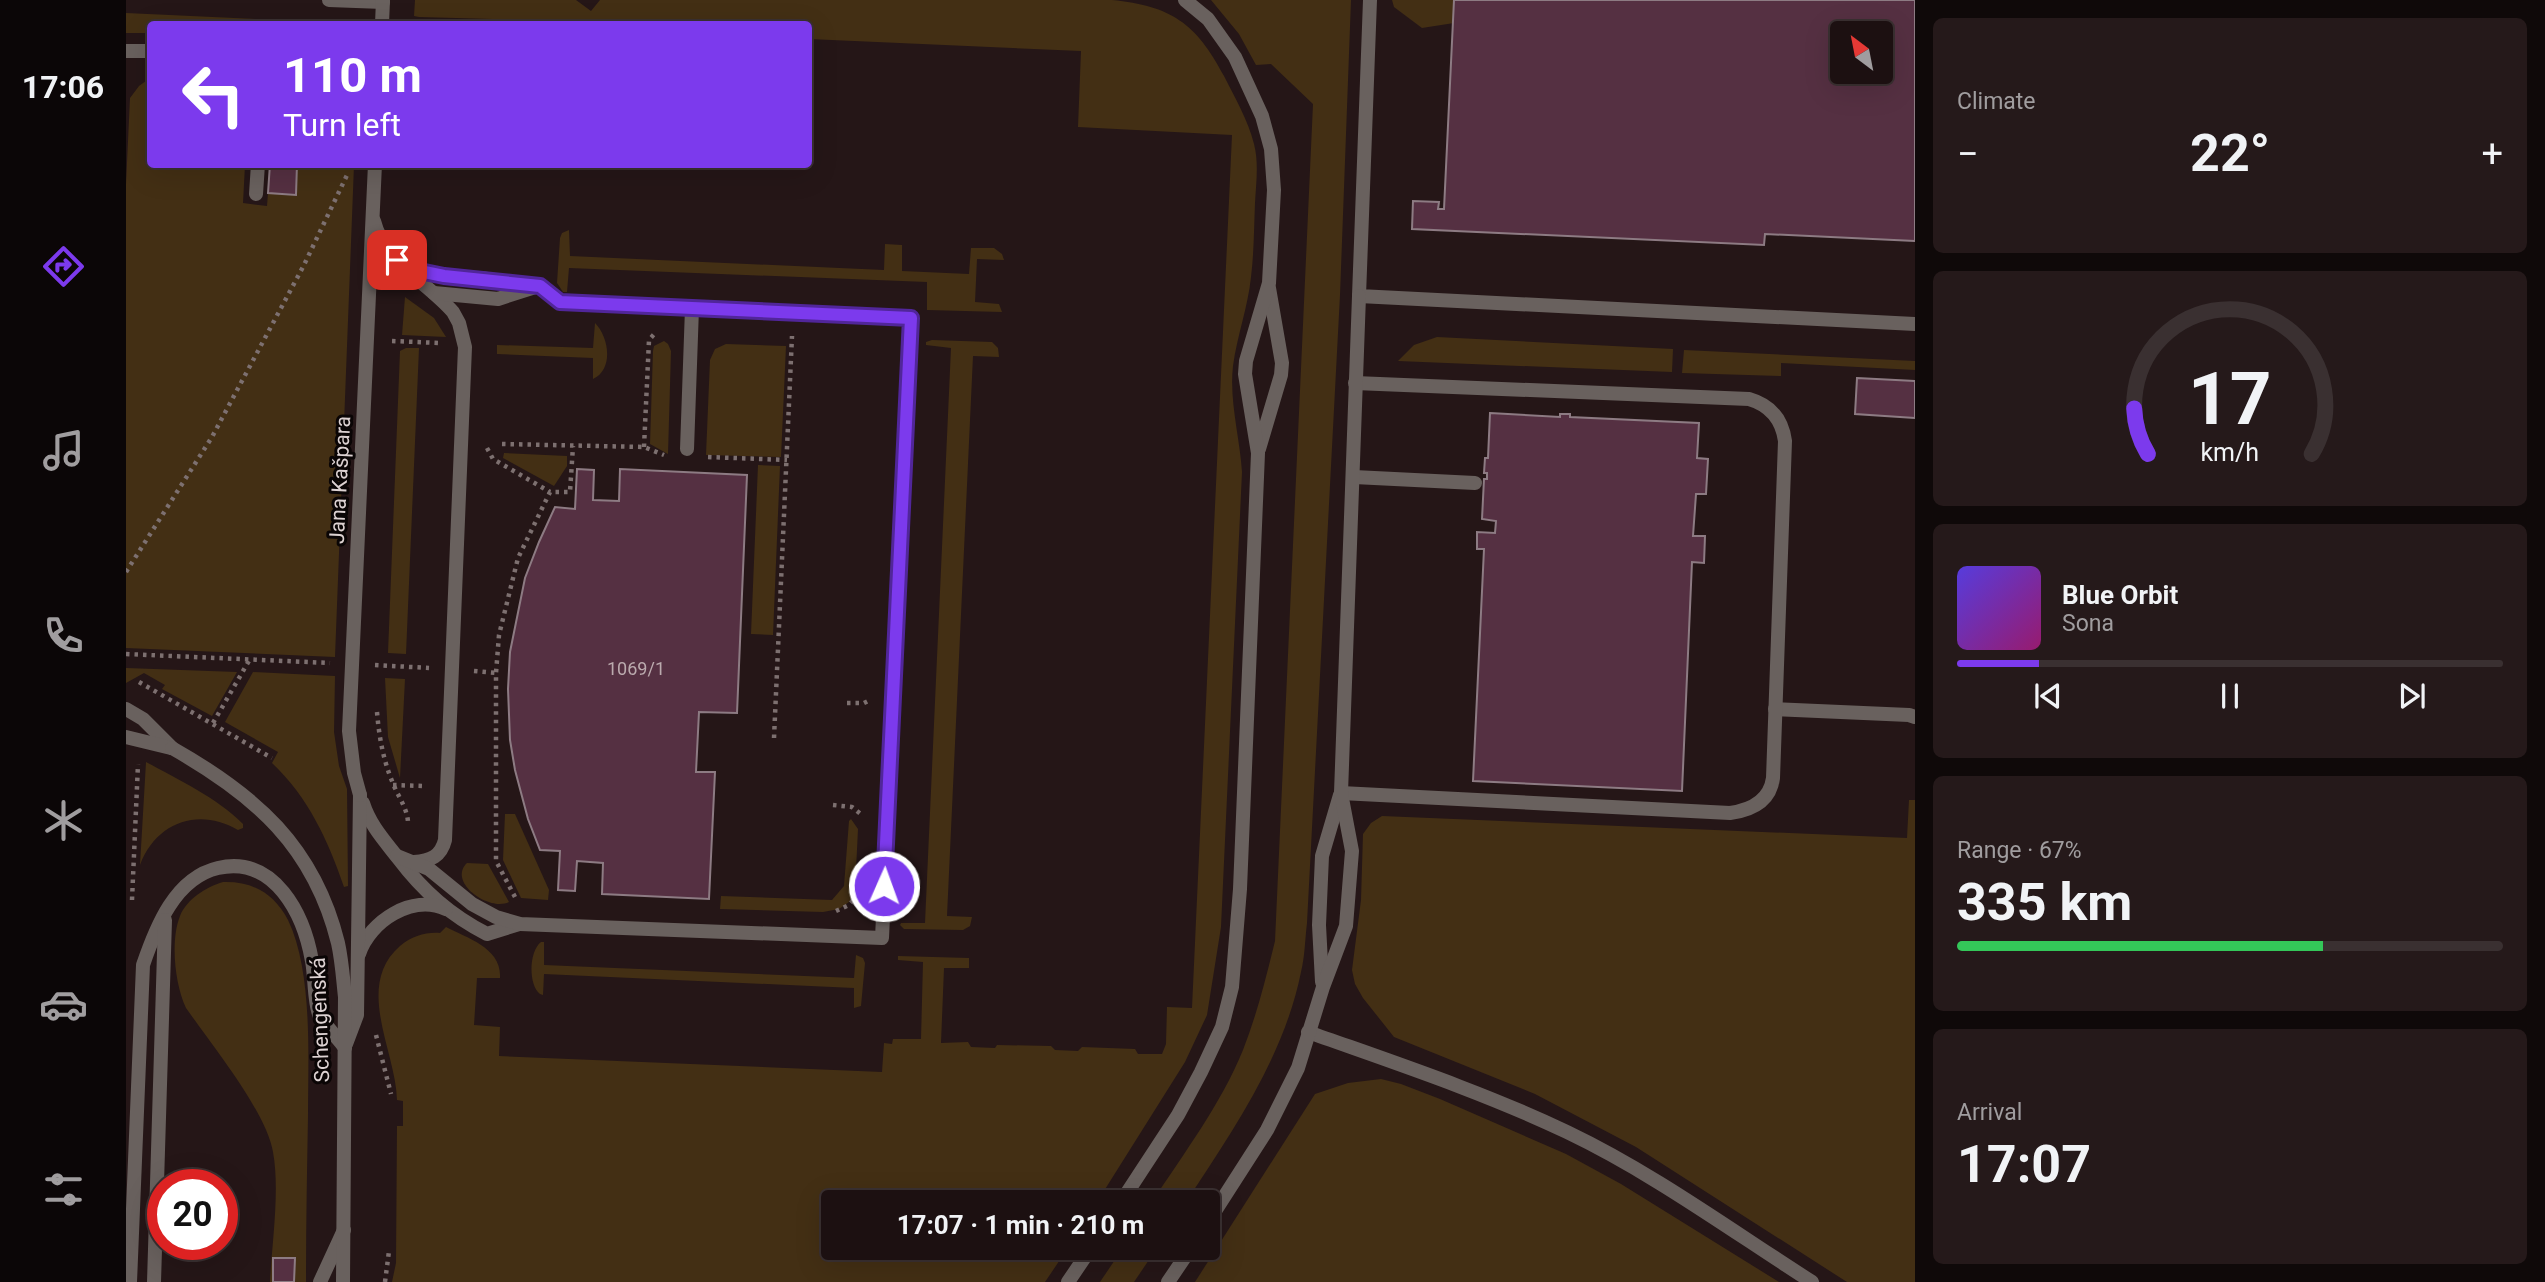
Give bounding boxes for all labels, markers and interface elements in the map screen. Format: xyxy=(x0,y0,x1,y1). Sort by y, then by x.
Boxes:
north arrow xyxy=(1830,21,1894,84)
map controls xyxy=(1830,21,1893,84)
text: 110 m xyxy=(283,47,422,104)
icon: left xyxy=(168,49,259,140)
text: 17:06 xyxy=(22,68,104,106)
text: Climate xyxy=(1957,88,2036,115)
text: Turn left xyxy=(283,106,401,144)
text: 22° xyxy=(2190,123,2270,184)
text: − xyxy=(1957,132,1979,176)
text: + xyxy=(2481,132,2503,176)
pin xyxy=(367,230,427,290)
icon: arrive xyxy=(378,241,416,279)
icon: directions xyxy=(39,242,88,291)
text: 17 xyxy=(2188,357,2272,443)
street label: Jana Kašpara xyxy=(325,415,355,545)
icon: music xyxy=(39,426,88,475)
text: km/h xyxy=(2201,438,2259,467)
text: Blue Orbit xyxy=(2062,580,2178,610)
text: Sona xyxy=(2062,610,2114,637)
icon: phone xyxy=(39,611,88,660)
house number: 1069/1 xyxy=(607,658,665,679)
icon: previous xyxy=(2029,677,2067,715)
icon: pause xyxy=(2211,677,2249,715)
icon: next xyxy=(2393,677,2431,715)
icon: climate xyxy=(39,796,88,845)
text: Range · 67% xyxy=(1957,837,2082,864)
position arrow xyxy=(847,849,921,923)
text: 335 km xyxy=(1957,872,2132,933)
street label: Schengenská xyxy=(306,957,334,1083)
icon: car xyxy=(39,980,88,1029)
text: Arrival xyxy=(1957,1099,2022,1126)
text: 17:07 xyxy=(1957,1134,2091,1195)
icon: filters xyxy=(39,1165,88,1214)
speed limit sign: 20 xyxy=(147,1169,238,1260)
text: 17:07 · 1 min · 210 m xyxy=(897,1210,1144,1240)

